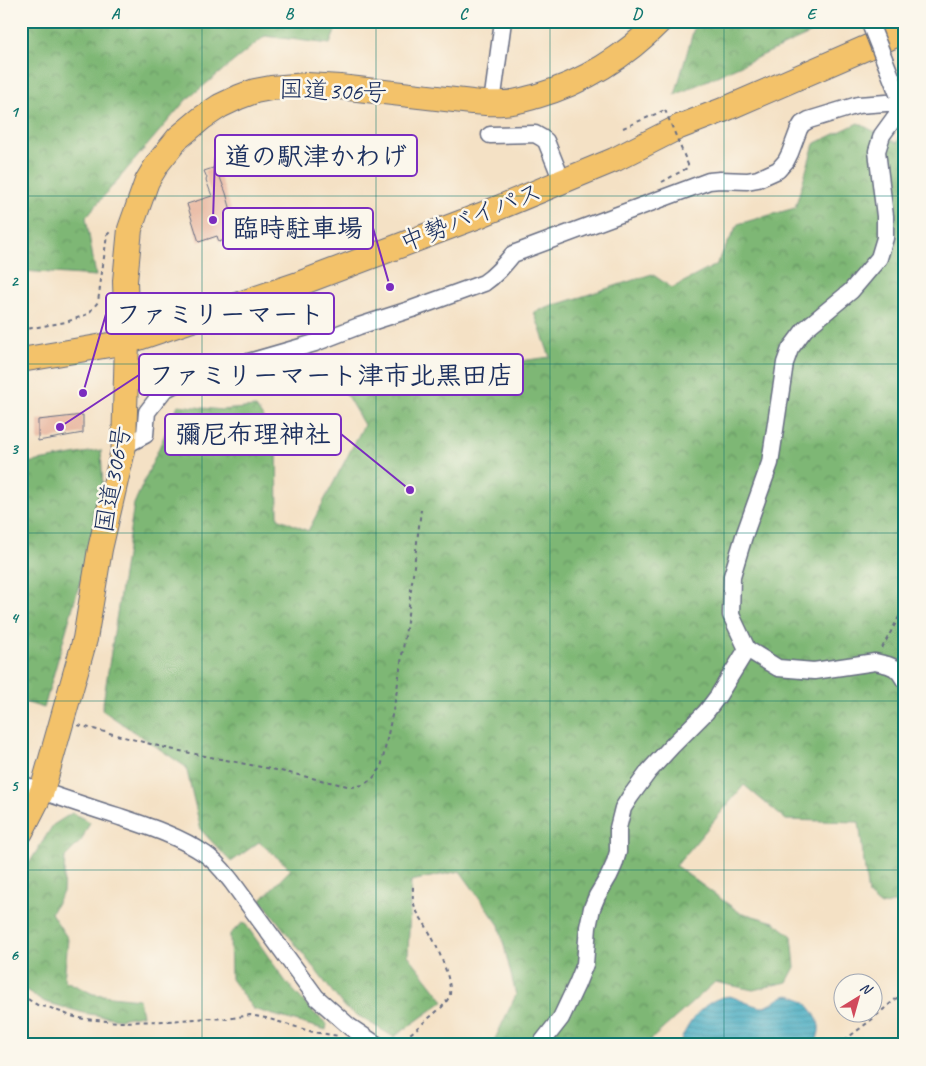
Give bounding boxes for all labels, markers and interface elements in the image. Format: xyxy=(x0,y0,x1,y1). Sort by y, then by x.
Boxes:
text: A xyxy=(111,4,121,24)
text: B xyxy=(285,4,295,24)
text: C xyxy=(459,4,469,24)
text: D xyxy=(632,4,643,24)
text: E xyxy=(807,4,818,24)
street label: 国道306号 xyxy=(278,73,388,109)
text: 1 xyxy=(10,102,19,122)
callout: 道の駅津かわげ xyxy=(215,135,417,176)
text: 道の駅津かわげ xyxy=(225,140,407,173)
street label: 中勢バイパス xyxy=(395,175,547,259)
callout: 臨時駐車場 xyxy=(223,208,373,249)
text: 臨時駐車場 xyxy=(233,212,363,245)
text: 2 xyxy=(10,271,19,291)
callout: ファミリーマート xyxy=(106,293,334,334)
text: ファミリーマート xyxy=(115,298,325,331)
callout: ファミリーマート津市北黒田店 xyxy=(139,354,523,395)
text: ファミリーマート津市北黒田店 xyxy=(148,359,514,392)
callout: 彌尼布理神社 xyxy=(165,414,341,455)
text: 彌尼布理神社 xyxy=(175,418,331,451)
street label: 国道306号 xyxy=(88,423,138,535)
text: 3 xyxy=(10,439,19,459)
text: 4 xyxy=(10,608,19,628)
text: 5 xyxy=(11,776,20,796)
text: 6 xyxy=(10,945,19,965)
north arrow xyxy=(834,974,884,1024)
text: N xyxy=(857,979,876,999)

